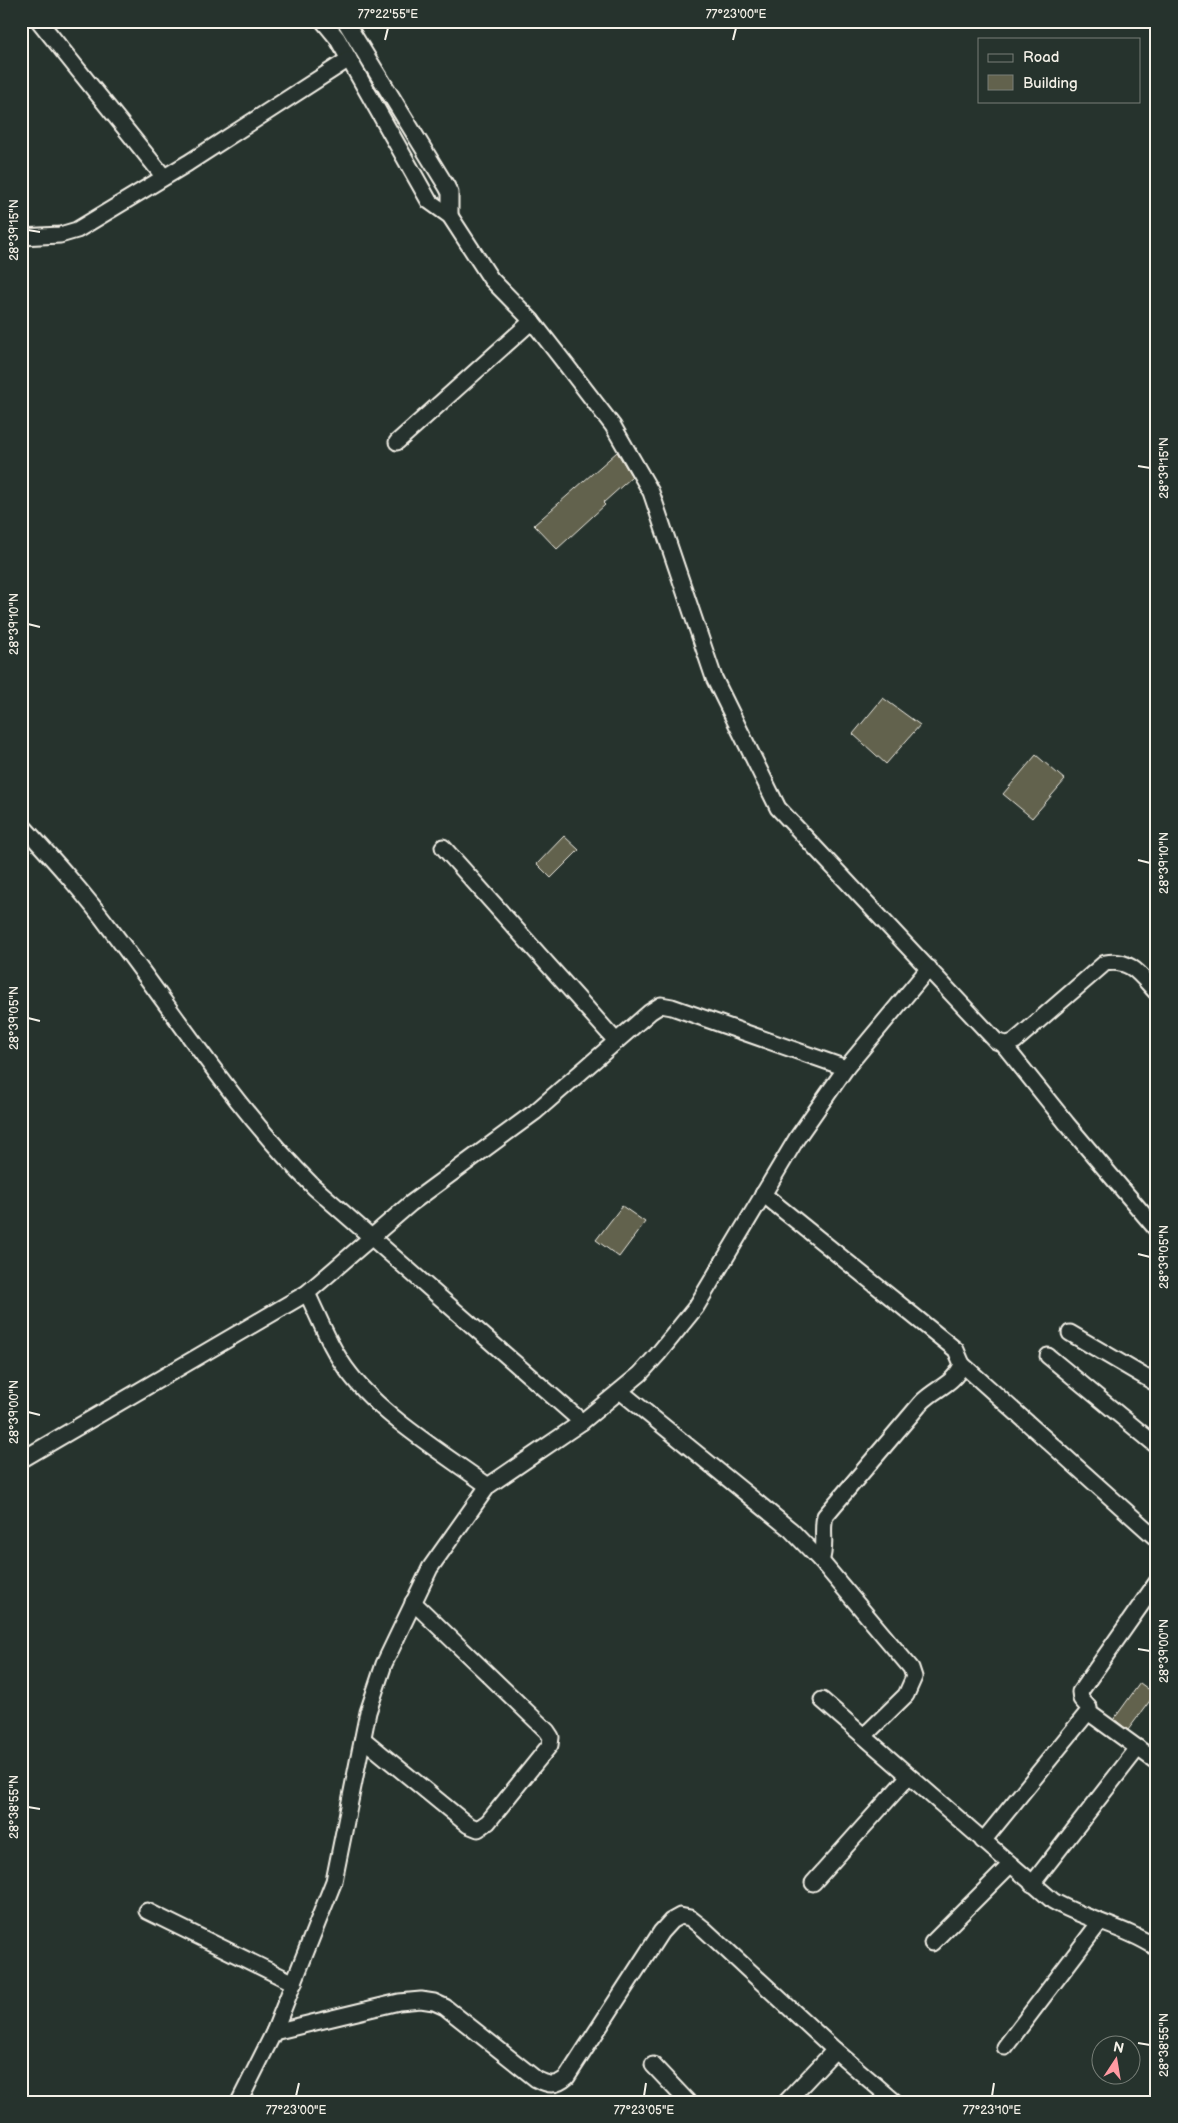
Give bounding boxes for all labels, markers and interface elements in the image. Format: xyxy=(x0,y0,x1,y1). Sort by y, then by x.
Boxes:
text: 77°22'55"E xyxy=(358,7,418,22)
text: 77°23'00"E xyxy=(706,7,766,22)
legend xyxy=(978,38,1140,102)
text: Road xyxy=(1023,48,1059,67)
text: Building xyxy=(1023,74,1078,93)
text: 28°39'15"N xyxy=(7,199,22,261)
text: 28°39'15"N xyxy=(1157,437,1172,499)
text: 28°39'10"N xyxy=(7,593,22,655)
text: 28°39'10"N xyxy=(1157,832,1172,894)
text: 28°39'05"N xyxy=(7,986,22,1050)
text: 28°39'05"N xyxy=(1157,1225,1172,1289)
text: 28°39'00"N xyxy=(7,1380,22,1444)
text: 28°39'00"N xyxy=(1157,1619,1172,1683)
text: 28°38'55"N xyxy=(7,1775,22,1839)
text: 28°38'55"N xyxy=(1157,2013,1172,2077)
north arrow xyxy=(1090,2036,1140,2086)
text: N xyxy=(1112,2038,1126,2057)
text: 77°23'00"E xyxy=(266,2103,326,2118)
text: 77°23'05"E xyxy=(614,2103,674,2118)
text: 77°23'10"E xyxy=(963,2103,1021,2118)

